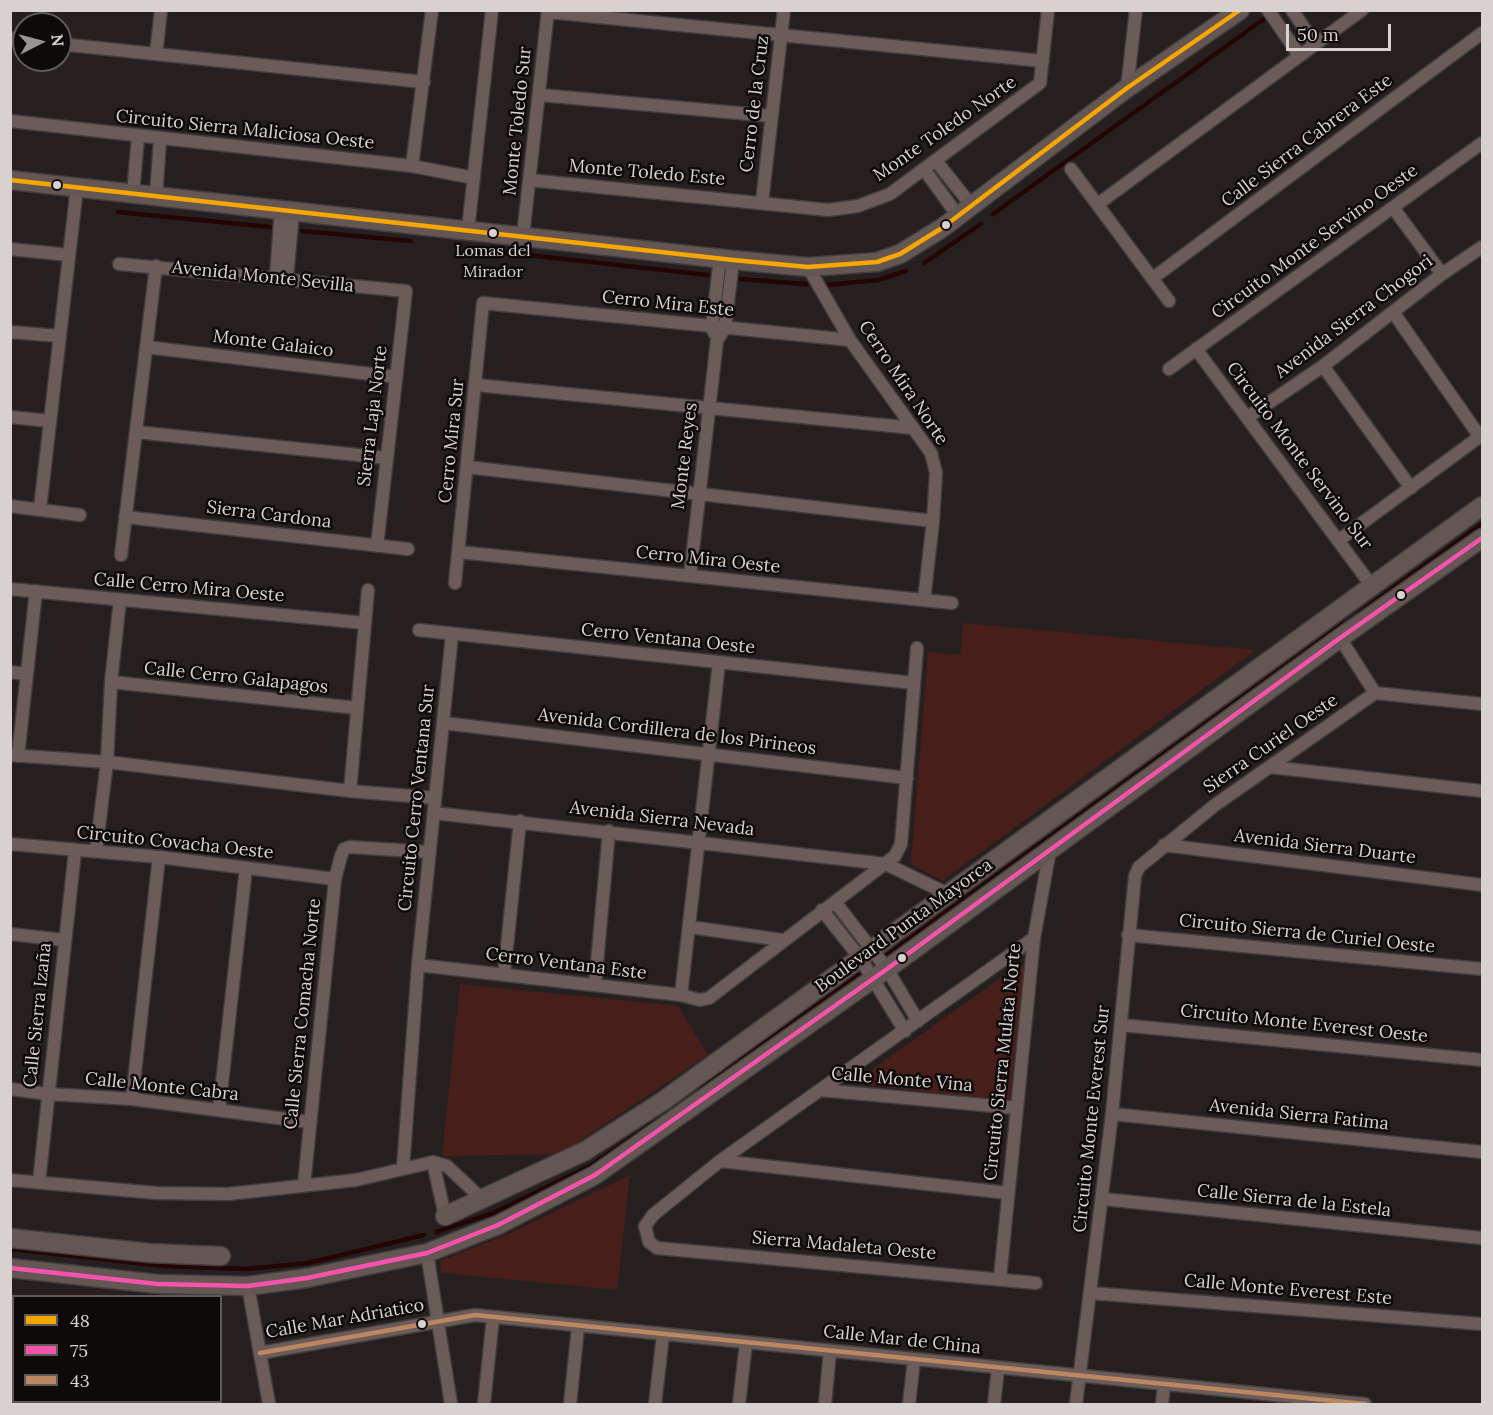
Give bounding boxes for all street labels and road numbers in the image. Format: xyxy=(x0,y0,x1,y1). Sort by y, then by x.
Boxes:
street label: Cerro de la Cruz xyxy=(736,34,774,174)
street label: Monte Toledo Sur xyxy=(499,46,537,196)
street label: Calle Sierra Cabrera Este xyxy=(1217,70,1397,212)
street label: Monte Toledo Norte xyxy=(869,72,1021,186)
street label: Circuito Sierra Maliciosa Oeste xyxy=(115,106,375,154)
street label: Monte Toledo Este xyxy=(568,155,726,191)
street label: Circuito Monte Servino Oeste xyxy=(1208,160,1422,324)
street label: Avenida Sierra Chogori xyxy=(1271,251,1437,383)
street label: Avenida Monte Sevilla xyxy=(171,257,355,297)
street label: Cerro Mira Este xyxy=(601,286,735,322)
street label: Cerro Mira Norte xyxy=(853,317,953,449)
street label: Monte Galaico xyxy=(211,326,335,362)
street label: Sierra Laja Norte xyxy=(354,344,392,488)
street label: Circuito Monte Servino Sur xyxy=(1221,358,1377,554)
street label: Cerro Mira Sur xyxy=(435,378,469,504)
street label: Monte Reyes xyxy=(668,401,702,511)
street label: Sierra Cardona xyxy=(205,497,333,533)
street label: Cerro Mira Oeste xyxy=(635,542,781,578)
street label: Calle Cerro Mira Oeste xyxy=(93,569,285,607)
street label: Cerro Ventana Oeste xyxy=(580,619,756,659)
street label: Calle Cerro Galapagos xyxy=(143,658,329,698)
street label: Circuito Cerro Ventana Sur xyxy=(394,684,440,912)
street label: Sierra Curiel Oeste xyxy=(1200,690,1342,798)
street label: Avenida Cordillera de los Pirineos xyxy=(537,704,817,760)
street label: Avenida Sierra Nevada xyxy=(568,797,756,841)
street label: Circuito Covacha Oeste xyxy=(76,822,274,864)
street label: Avenida Sierra Duarte xyxy=(1233,825,1417,869)
street label: Boulevard Punta Mayorca xyxy=(811,854,997,998)
street label: Calle Sierra Comacha Norte xyxy=(280,897,326,1131)
street label: Circuito Sierra de Curiel Oeste xyxy=(1178,910,1436,958)
street label: Calle Sierra Izaña xyxy=(20,942,56,1088)
street label: Circuito Sierra Mulata Norte xyxy=(980,942,1026,1182)
street label: Cerro Ventana Este xyxy=(484,943,648,985)
street label: Circuito Monte Everest Oeste xyxy=(1179,1000,1429,1048)
street label: Circuito Monte Everest Sur xyxy=(1069,1004,1115,1234)
street label: Calle Monte Vina xyxy=(830,1063,974,1097)
street label: Calle Monte Cabra xyxy=(84,1068,240,1106)
street label: Avenida Sierra Fatima xyxy=(1208,1095,1390,1135)
street label: Calle Sierra de la Estela xyxy=(1196,1180,1392,1222)
street label: Sierra Madaleta Oeste xyxy=(751,1227,937,1265)
street label: Calle Monte Everest Este xyxy=(1183,1270,1393,1310)
street label: Calle Mar Adriatico xyxy=(264,1294,426,1344)
street label: Calle Mar de China xyxy=(822,1321,982,1359)

